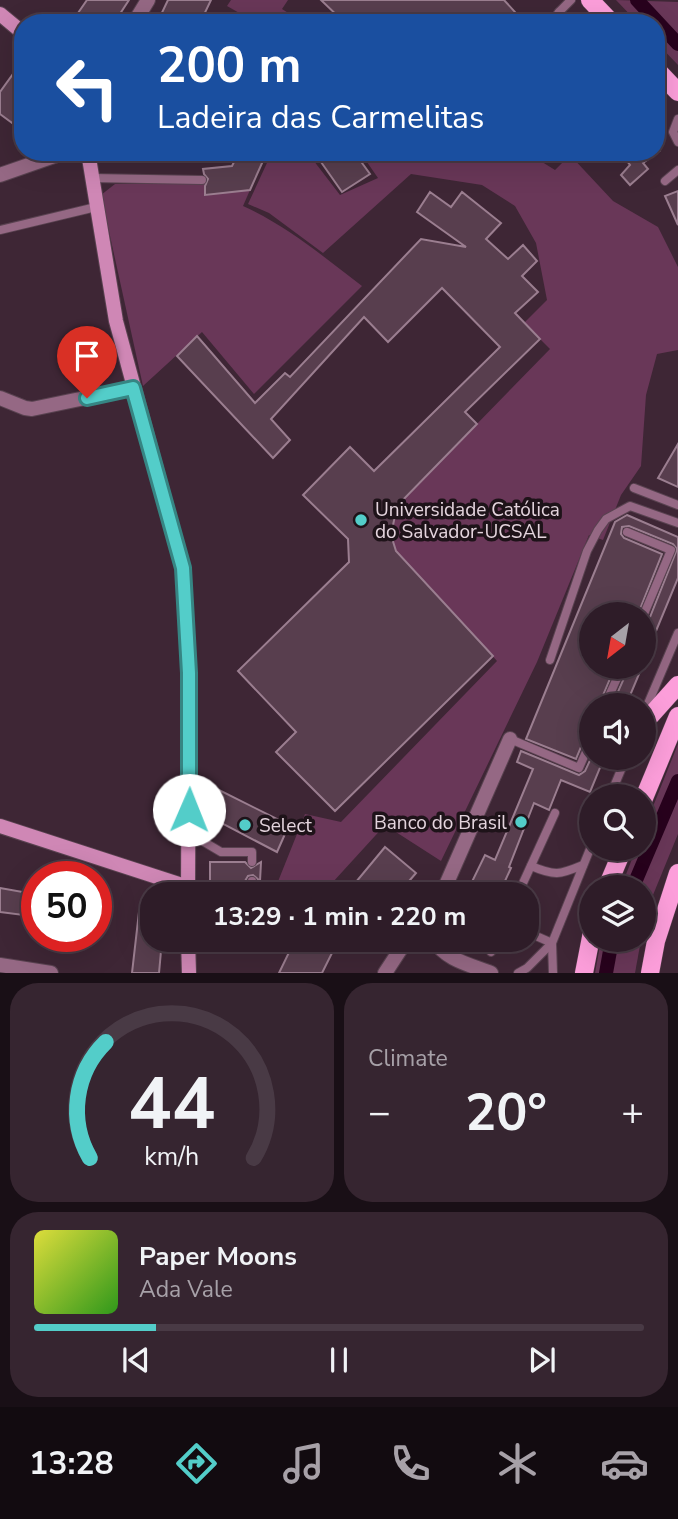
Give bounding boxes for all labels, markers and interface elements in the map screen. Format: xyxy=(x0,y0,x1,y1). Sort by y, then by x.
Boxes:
text: 200 m xyxy=(157,32,301,99)
icon: left xyxy=(42,42,133,133)
text: Ladeira das Carmelitas xyxy=(157,96,484,139)
pin xyxy=(57,326,117,398)
icon: arrive xyxy=(68,337,106,375)
place label: Universidade Católica do Salvador-UCSAL xyxy=(375,497,560,545)
marker: Universidade Católica do Salvador-UCSAL xyxy=(353,512,369,528)
north arrow xyxy=(579,602,656,679)
map controls xyxy=(579,602,656,952)
button: sound xyxy=(579,693,656,770)
position arrow xyxy=(152,773,226,847)
button: search xyxy=(579,784,656,861)
place label: Banco do Brasil xyxy=(374,810,507,836)
place label: Select xyxy=(259,813,312,839)
marker: Banco do Brasil xyxy=(513,814,529,830)
marker: Select xyxy=(237,817,253,833)
speed limit sign: 50 xyxy=(21,861,112,952)
button: layers xyxy=(579,875,656,952)
text: 13:29 · 1 min · 220 m xyxy=(213,899,466,934)
text: Climate xyxy=(368,1043,448,1074)
text: 44 xyxy=(128,1055,216,1155)
text: 20° xyxy=(465,1077,547,1148)
text: − xyxy=(368,1087,391,1138)
text: + xyxy=(621,1087,644,1138)
text: km/h xyxy=(144,1140,200,1174)
text: Paper Moons xyxy=(139,1239,297,1274)
text: Ada Vale xyxy=(139,1274,233,1305)
icon: previous xyxy=(117,1341,155,1379)
icon: pause xyxy=(320,1341,358,1379)
icon: next xyxy=(523,1341,561,1379)
icon: directions xyxy=(172,1439,221,1488)
icon: music xyxy=(279,1439,328,1488)
icon: phone xyxy=(386,1439,435,1488)
icon: climate xyxy=(493,1439,542,1488)
icon: car xyxy=(600,1439,649,1488)
text: 13:28 xyxy=(29,1442,114,1485)

